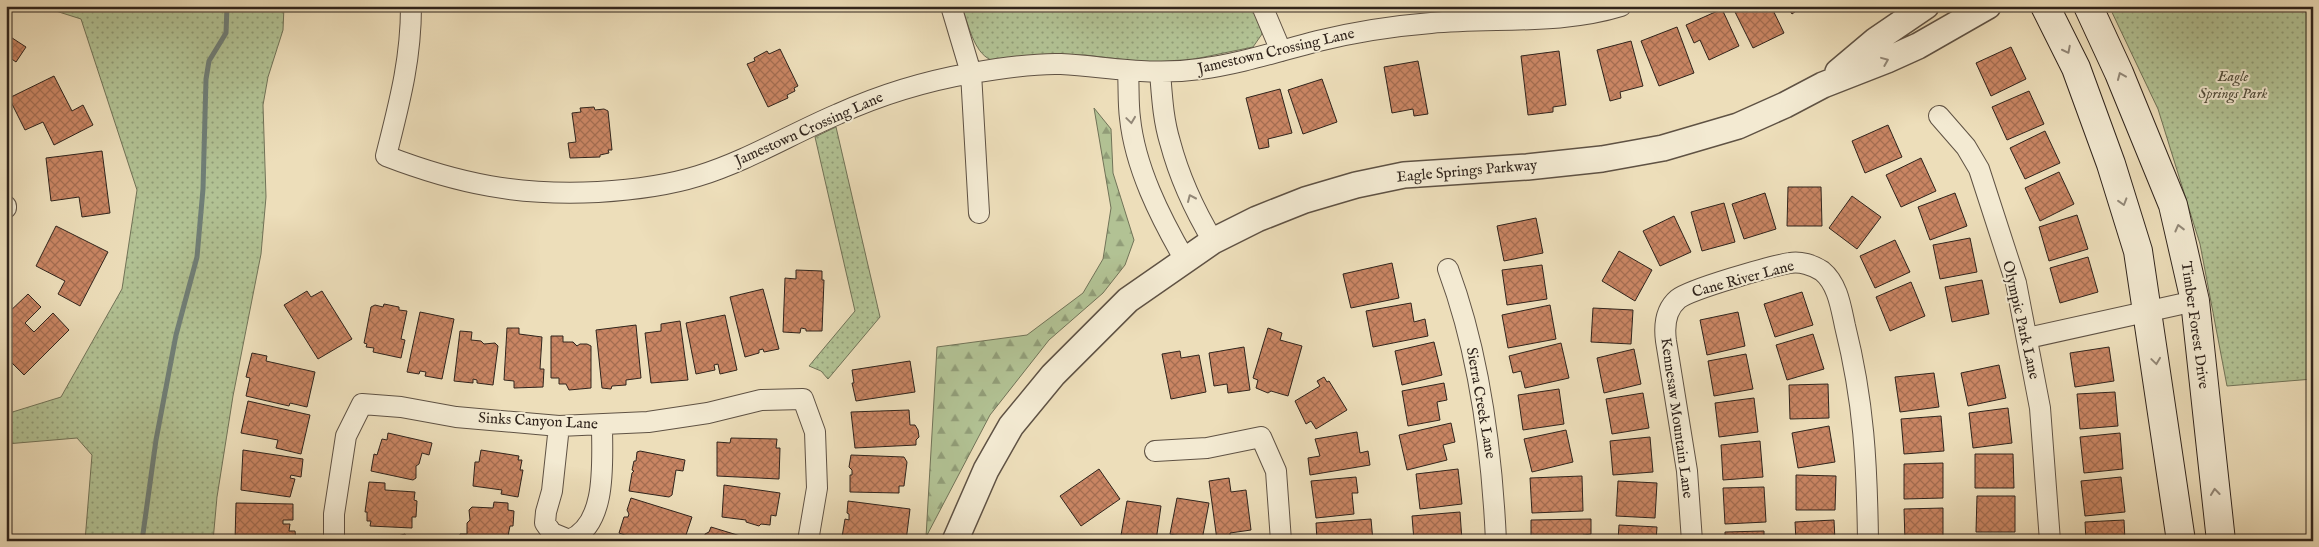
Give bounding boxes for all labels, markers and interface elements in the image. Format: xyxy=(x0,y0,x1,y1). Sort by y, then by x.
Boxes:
street label: Jamestown Crossing Lane xyxy=(1194,24,1356,79)
one-way arrow xyxy=(2061,45,2071,54)
one-way arrow xyxy=(1880,57,1889,67)
park label: Eagle Springs Park xyxy=(2198,67,2268,104)
one-way arrow xyxy=(2116,72,2127,81)
street label: Jamestown Crossing Lane xyxy=(730,88,886,171)
one-way arrow xyxy=(1125,117,1136,125)
street label: Eagle Springs Parkway xyxy=(1396,155,1539,187)
one-way arrow xyxy=(1187,194,1198,203)
one-way arrow xyxy=(2117,197,2127,206)
one-way arrow xyxy=(2174,223,2185,232)
street label: Cane River Lane xyxy=(1690,256,1796,302)
street label: Olympic Park Lane xyxy=(1998,259,2044,381)
street label: Timber Forest Drive xyxy=(2177,260,2213,390)
street label: Kennesaw Mountain Lane xyxy=(1656,337,1698,500)
street label: Sierra Creek Lane xyxy=(1462,346,1500,460)
one-way arrow xyxy=(2150,357,2161,365)
street label: Sinks Canyon Lane xyxy=(478,408,598,434)
one-way arrow xyxy=(2210,488,2221,496)

